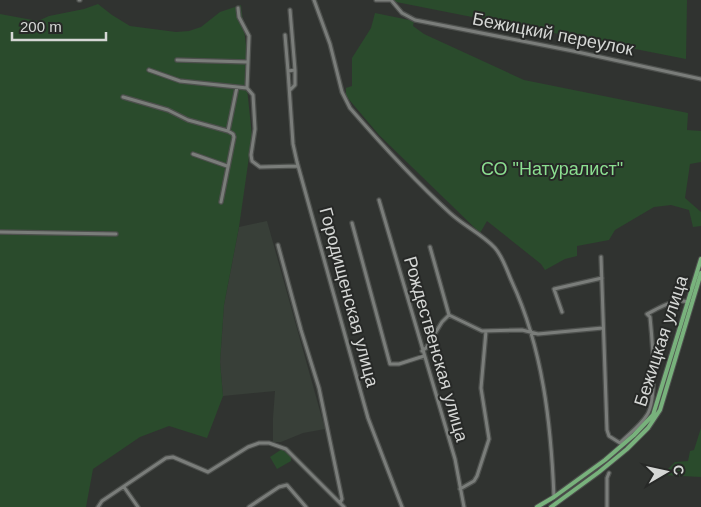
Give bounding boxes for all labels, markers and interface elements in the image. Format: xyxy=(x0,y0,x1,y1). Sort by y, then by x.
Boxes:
street label: Бежицкий переулок xyxy=(471,9,635,59)
scale bar xyxy=(12,10,106,42)
text: 200 m xyxy=(20,18,62,35)
park label: СО "Натуралист" xyxy=(481,159,623,179)
street label: Городищенская улица xyxy=(315,205,383,390)
street label: Рождественская улица xyxy=(400,254,472,445)
street label: Бежицкая улица xyxy=(630,272,692,409)
north arrow xyxy=(641,447,691,497)
text: С xyxy=(670,464,688,476)

